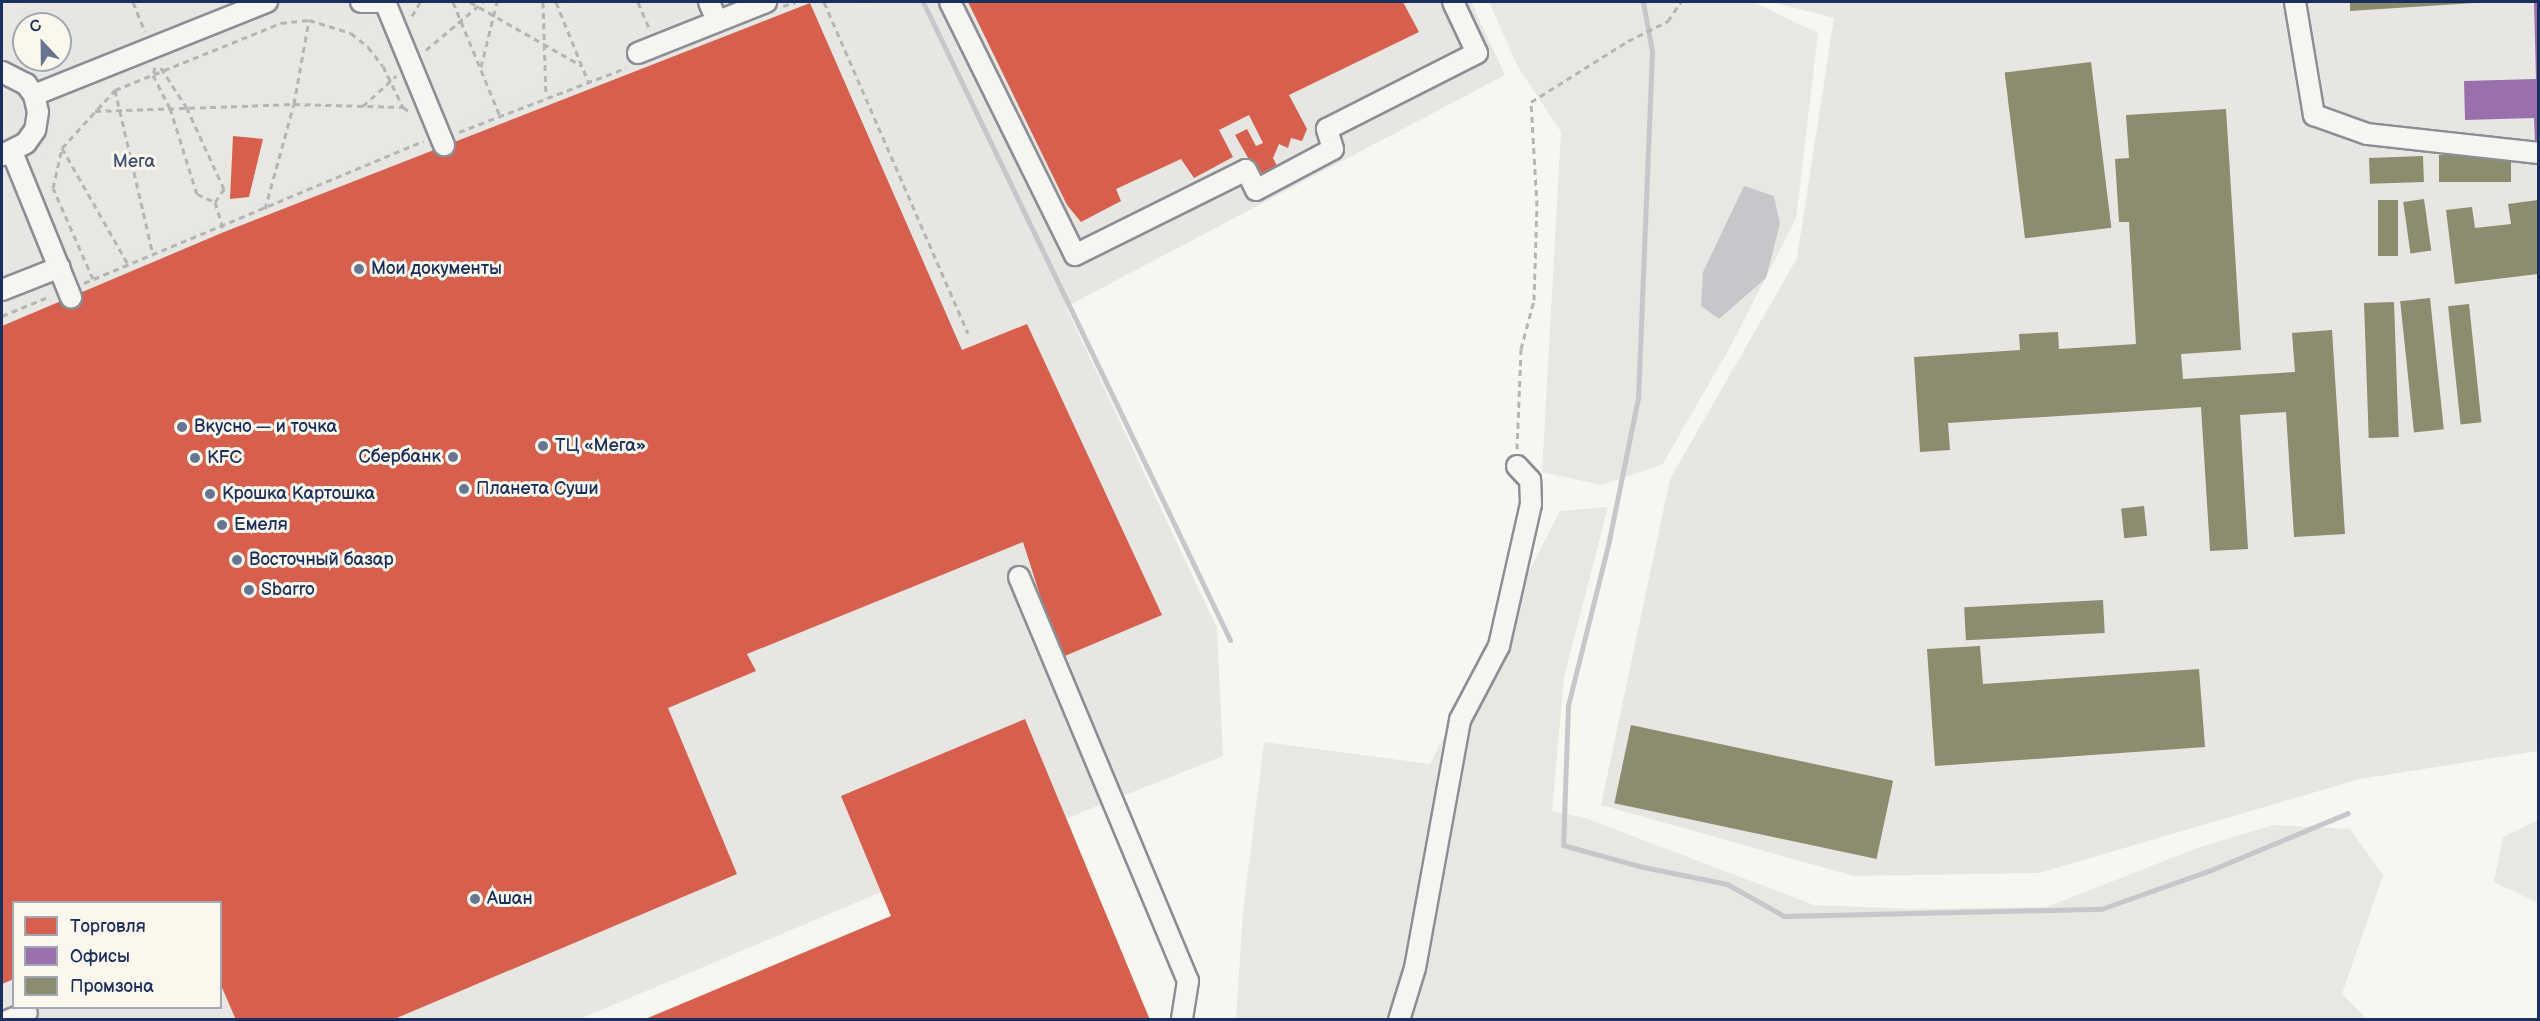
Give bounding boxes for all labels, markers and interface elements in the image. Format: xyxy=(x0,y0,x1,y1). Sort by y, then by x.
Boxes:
north arrow xyxy=(12,12,72,72)
text: С xyxy=(27,16,45,38)
park label: Мега xyxy=(113,151,155,173)
place label: Мои документы xyxy=(371,258,502,280)
marker: Мои документы xyxy=(352,262,366,276)
place label: Вкусно — и точка xyxy=(194,416,339,438)
marker: Вкусно — и точка xyxy=(175,420,189,434)
place label: ТЦ «Мега» xyxy=(555,435,646,457)
marker: ТЦ «Мега» xyxy=(536,439,550,453)
place label: Сбербанк xyxy=(359,446,441,468)
place label: KFC xyxy=(207,447,242,469)
marker: Сбербанк xyxy=(446,450,460,464)
marker: KFC xyxy=(188,451,202,465)
place label: Планета Суши xyxy=(476,478,598,500)
marker: Планета Суши xyxy=(457,482,471,496)
place label: Крошка Картошка xyxy=(222,483,375,505)
marker: Крошка Картошка xyxy=(203,487,217,501)
place label: Емеля xyxy=(234,514,288,536)
marker: Емеля xyxy=(215,518,229,532)
place label: Восточный базар xyxy=(249,549,394,571)
marker: Восточный базар xyxy=(230,553,244,567)
place label: Sbarro xyxy=(261,579,315,601)
marker: Sbarro xyxy=(242,583,256,597)
place label: Ашан xyxy=(487,888,533,910)
marker: Ашан xyxy=(468,892,482,906)
legend xyxy=(12,901,222,1009)
text: Торговля xyxy=(70,916,146,937)
text: Офисы xyxy=(70,946,130,967)
text: Промзона xyxy=(70,976,154,997)

